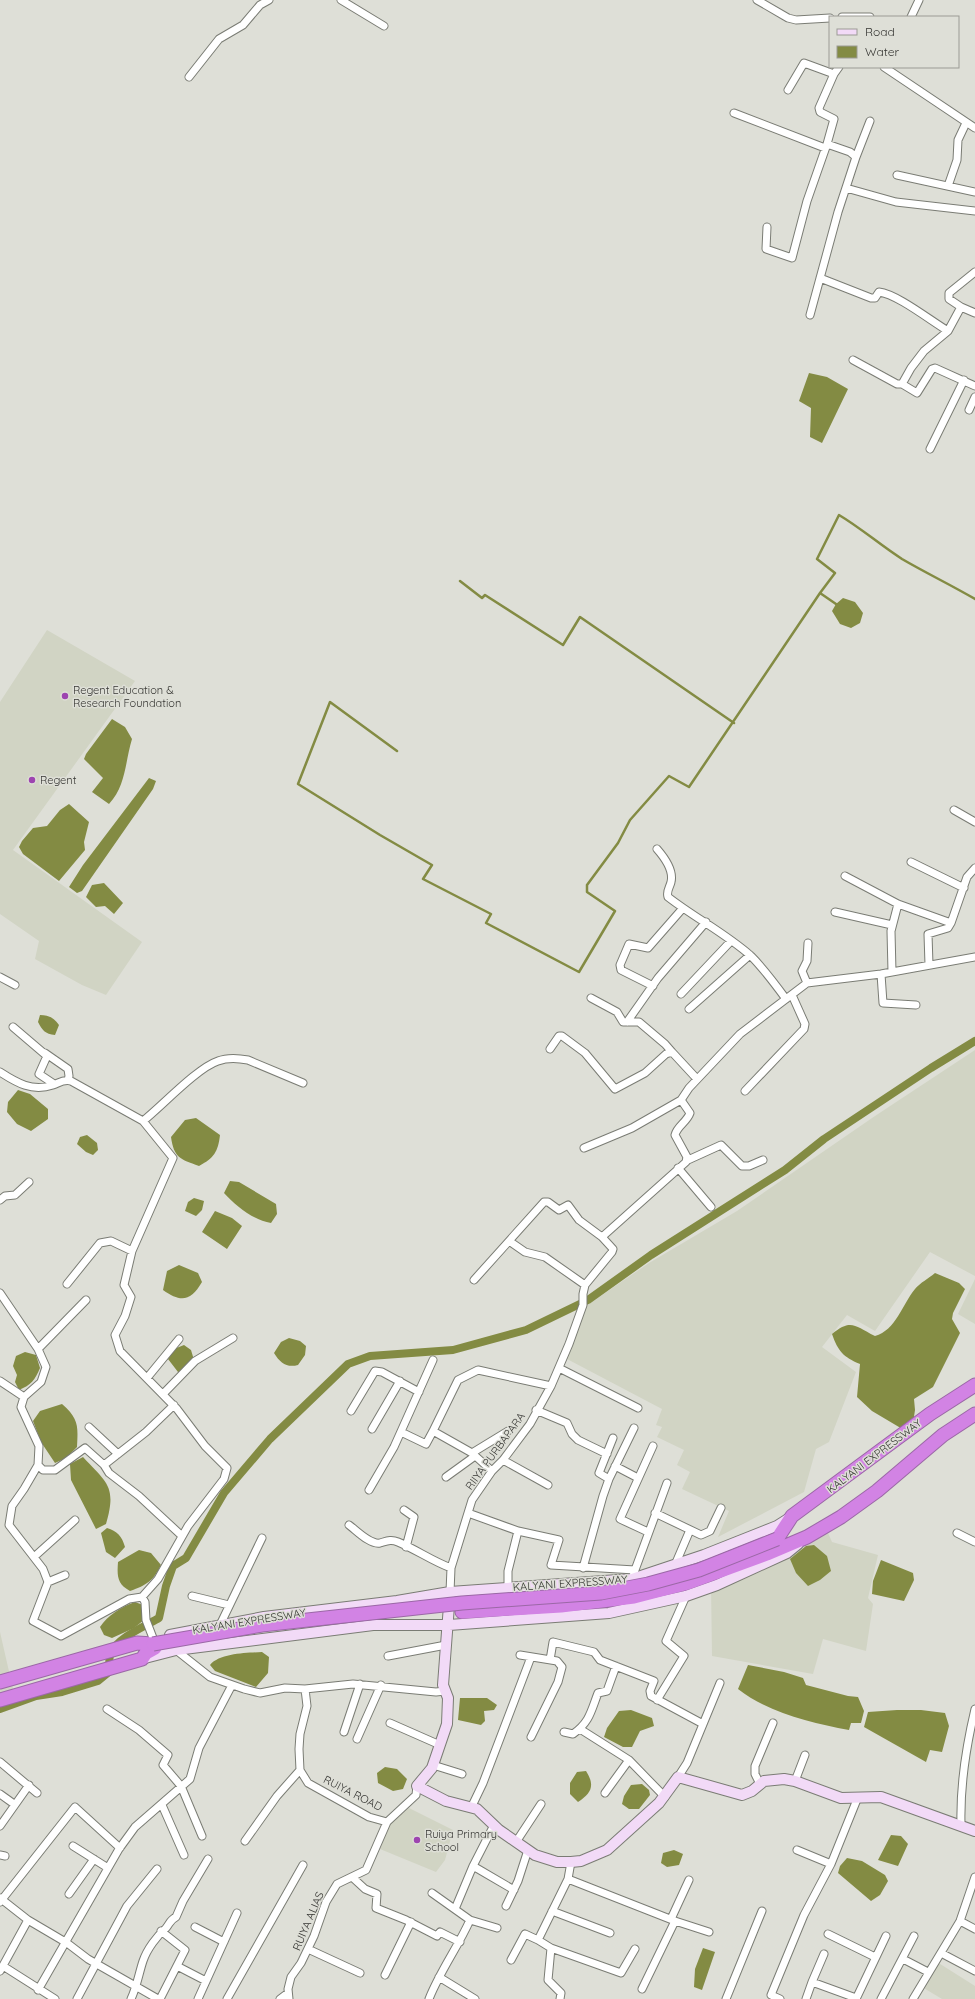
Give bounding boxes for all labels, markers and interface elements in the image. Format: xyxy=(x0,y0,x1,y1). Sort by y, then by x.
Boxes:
legend xyxy=(829,16,959,68)
text: Road xyxy=(865,24,895,39)
text: Water xyxy=(865,44,900,59)
place label: Regent Education & Research Foundation xyxy=(73,683,181,710)
marker: Regent Education & Research Foundation xyxy=(60,691,70,701)
place label: Regent xyxy=(40,773,77,787)
marker: Regent xyxy=(27,775,37,785)
street label: RIIYA PURBAPARA xyxy=(462,1409,528,1493)
street label: KALYANI EXPRESSWAY xyxy=(824,1416,924,1496)
street label: KALYANI EXPRESSWAY xyxy=(512,1572,628,1594)
street label: KALYANI EXPRESSWAY xyxy=(191,1605,307,1637)
street label: RUIYA ROAD xyxy=(321,1772,385,1814)
place label: Ruiya Primary School xyxy=(425,1827,497,1854)
marker: Ruiya Primary School xyxy=(412,1835,422,1845)
street label: RUIYA ALIAS xyxy=(289,1889,327,1953)

